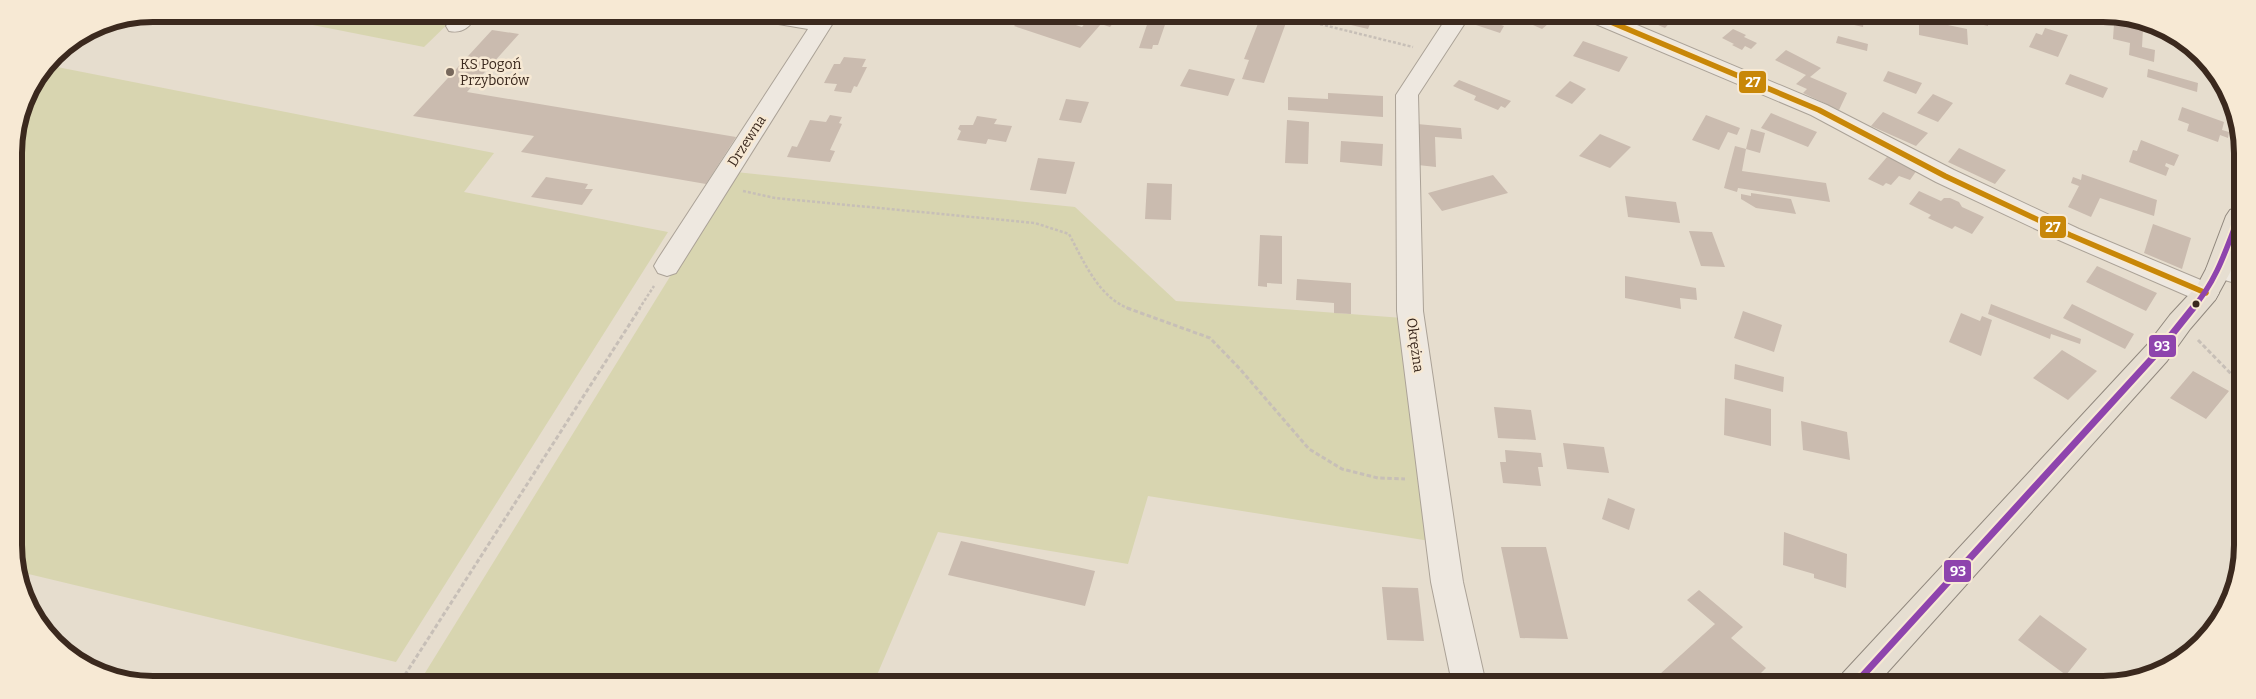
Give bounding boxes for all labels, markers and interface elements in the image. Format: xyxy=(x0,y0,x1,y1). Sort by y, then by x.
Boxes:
place label: KS Pogoń Przyborów xyxy=(460,56,530,89)
marker: KS Pogoń Przyborów xyxy=(444,66,456,78)
line badge: 27 xyxy=(1738,70,1767,94)
text: 27 xyxy=(1745,74,1761,91)
street label: Drzewna xyxy=(724,112,770,170)
line badge: 27 xyxy=(2039,215,2067,239)
text: 27 xyxy=(2045,219,2061,236)
unlabelled marker xyxy=(2191,299,2201,309)
street label: Okrężna xyxy=(1403,317,1427,374)
line badge: 93 xyxy=(2148,334,2177,358)
text: 93 xyxy=(2154,338,2170,355)
line badge: 93 xyxy=(1943,559,1972,583)
text: 93 xyxy=(1950,563,1966,580)

